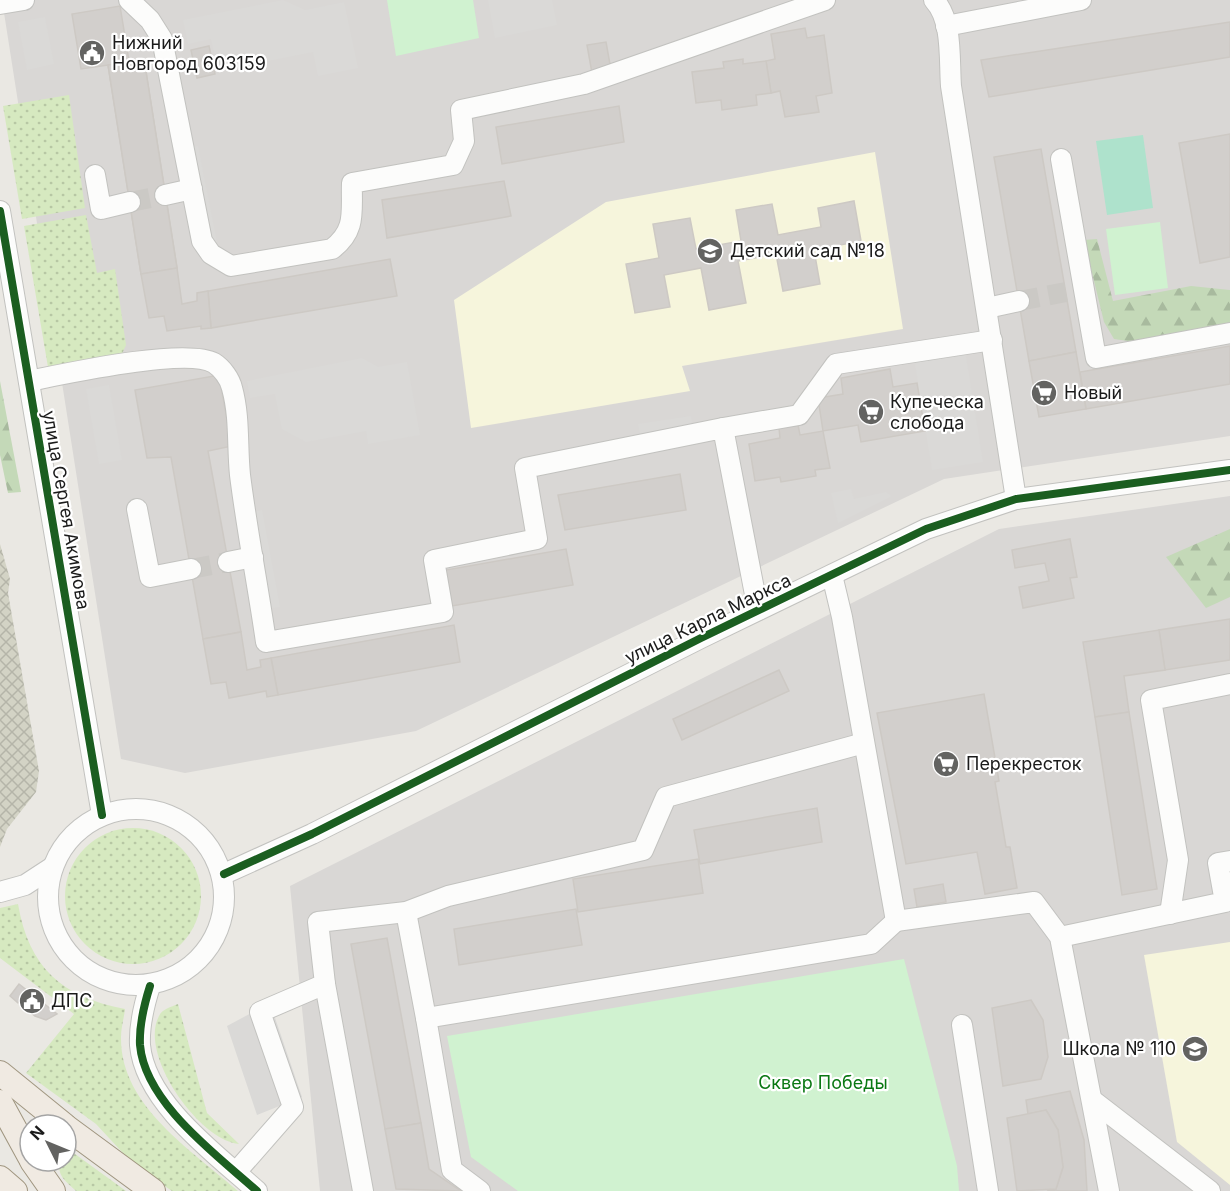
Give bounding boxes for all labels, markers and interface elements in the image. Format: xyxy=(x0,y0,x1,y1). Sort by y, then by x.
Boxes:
place label: Нижний Новгород 603159 xyxy=(112,32,266,74)
public building icon: Нижний Новгород 603159 xyxy=(77,38,107,68)
school or university icon: Детский сад №18 xyxy=(695,236,725,266)
place label: Детский сад №18 xyxy=(730,240,885,261)
supermarket icon: Новый xyxy=(1029,378,1059,408)
place label: Новый xyxy=(1064,382,1122,403)
place label: Купеческа слобода xyxy=(890,391,984,433)
supermarket icon: Купеческа слобода xyxy=(856,397,886,427)
street label: улица Сергея Акимова xyxy=(39,409,94,611)
street label: улица Карла Маркса xyxy=(621,569,794,668)
supermarket icon: Перекресток xyxy=(931,749,961,779)
place label: Перекресток xyxy=(966,753,1082,774)
public building icon: ДПС xyxy=(17,986,47,1016)
place label: ДПС xyxy=(51,990,92,1011)
school or university icon: Школа № 110 xyxy=(1180,1034,1210,1064)
place label: Школа № 110 xyxy=(1062,1038,1176,1059)
park label: Сквер Победы xyxy=(758,1072,888,1093)
north arrow xyxy=(18,1113,78,1173)
text: N xyxy=(26,1121,49,1144)

